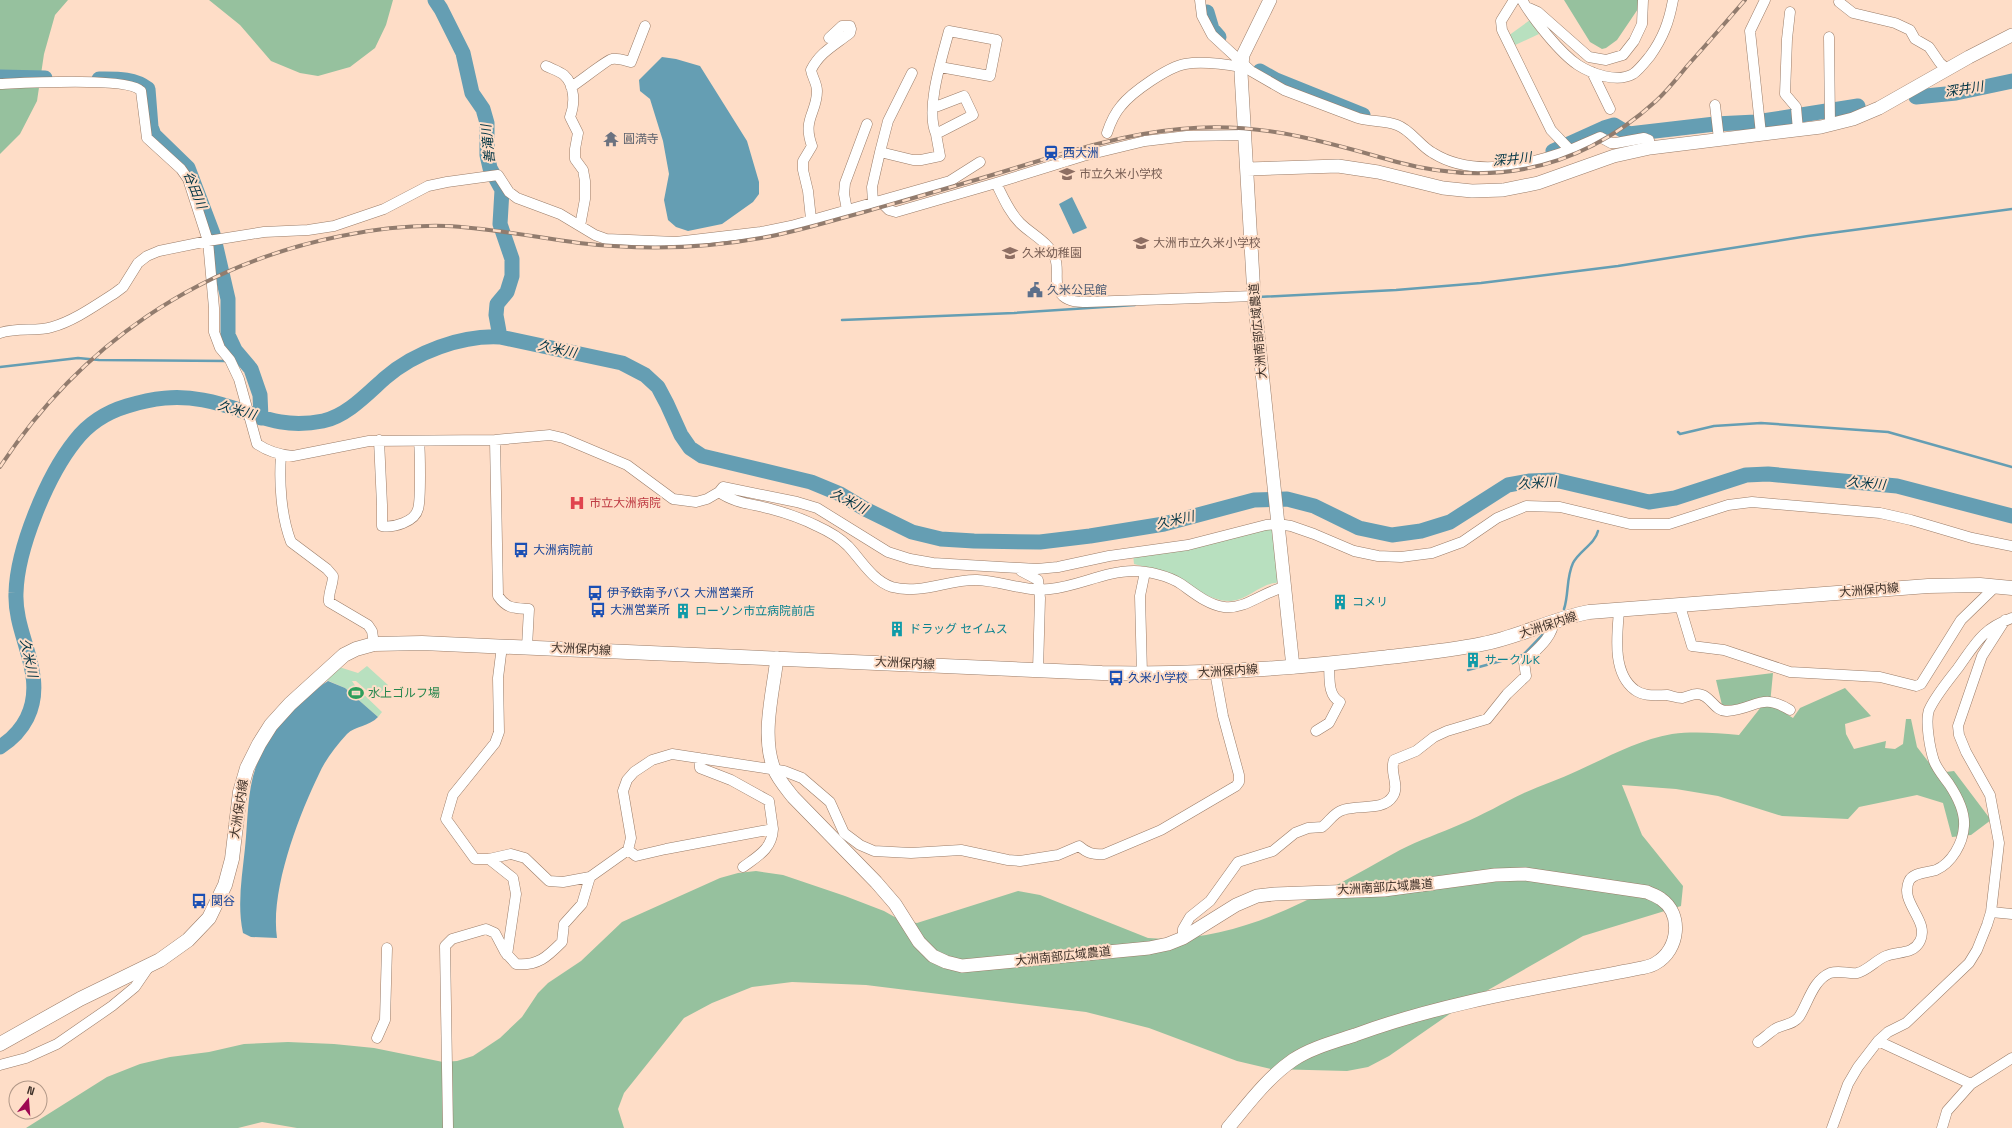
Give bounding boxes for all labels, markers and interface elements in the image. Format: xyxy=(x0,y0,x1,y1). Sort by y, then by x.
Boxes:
water label: 深井川 xyxy=(1943,77,1987,100)
water label: 善滝川 xyxy=(477,122,498,164)
temple icon: 圓満寺 xyxy=(602,130,620,148)
place label: 圓満寺 xyxy=(623,131,659,147)
station icon: 西大洲 xyxy=(1042,144,1060,162)
place label: 西大洲 xyxy=(1063,145,1099,161)
water label: 深井川 xyxy=(1492,148,1534,169)
school or university icon: 市立久米小学校 xyxy=(1058,165,1076,183)
place label: 市立久米小学校 xyxy=(1079,166,1163,182)
water label: 谷田川 xyxy=(180,169,211,213)
school or university icon: 大洲市立久米小学校 xyxy=(1132,234,1150,252)
place label: 大洲市立久米小学校 xyxy=(1153,235,1261,251)
school or university icon: 久米幼稚園 xyxy=(1001,244,1019,262)
place label: 久米幼稚園 xyxy=(1022,245,1082,261)
public building icon: 久米公民館 xyxy=(1026,281,1044,299)
place label: 久米公民館 xyxy=(1047,282,1107,298)
street label: 大洲南部広域農道 xyxy=(1246,282,1270,380)
water label: 久米川 xyxy=(536,337,580,362)
water label: 久米川 xyxy=(216,396,260,424)
water label: 久米川 xyxy=(1517,473,1559,493)
water label: 久米川 xyxy=(1846,473,1888,493)
water label: 久米川 xyxy=(828,485,872,518)
hospital icon: 市立大洲病院 xyxy=(568,494,586,512)
place label: 市立大洲病院 xyxy=(589,495,661,511)
water label: 久米川 xyxy=(1154,507,1198,533)
bus stop icon: 大洲病院前 xyxy=(512,541,530,559)
place label: 大洲病院前 xyxy=(533,542,593,558)
street label: 大洲保内線 xyxy=(1838,579,1900,601)
bus stop icon: 伊予鉄南予バス 大洲営業所 xyxy=(586,584,604,602)
place label: 伊予鉄南予バス 大洲営業所 xyxy=(607,585,754,601)
building icon: コメリ xyxy=(1331,593,1349,611)
place label: コメリ xyxy=(1352,594,1388,610)
bus stop icon: 大洲営業所 xyxy=(589,601,607,619)
place label: 大洲営業所 xyxy=(610,602,670,618)
building icon: ローソン市立病院前店 xyxy=(674,602,692,620)
place label: ローソン市立病院前店 xyxy=(695,603,815,619)
street label: 大洲保内線 xyxy=(1517,608,1579,642)
building icon: ドラッグ セイムス xyxy=(888,620,906,638)
place label: ドラッグ セイムス xyxy=(909,621,1008,637)
water label: 久米川 xyxy=(17,637,42,681)
street label: 大洲保内線 xyxy=(551,639,611,659)
building icon: サークルK xyxy=(1464,651,1482,669)
place label: サークルK xyxy=(1485,652,1541,668)
street label: 大洲保内線 xyxy=(875,653,935,673)
street label: 大洲保内線 xyxy=(1198,661,1258,681)
bus stop icon: 久米小学校 xyxy=(1107,669,1125,687)
place label: 久米小学校 xyxy=(1128,670,1188,686)
sports icon: 水上ゴルフ場 xyxy=(347,684,365,702)
place label: 水上ゴルフ場 xyxy=(368,685,440,701)
street label: 大洲保内線 xyxy=(226,778,252,840)
street label: 大洲南部広域農道 xyxy=(1337,876,1433,898)
bus stop icon: 関谷 xyxy=(190,892,208,910)
place label: 関谷 xyxy=(211,893,235,909)
street label: 大洲南部広域農道 xyxy=(1014,943,1112,969)
north arrow xyxy=(8,1080,48,1120)
text: N xyxy=(25,1083,36,1098)

